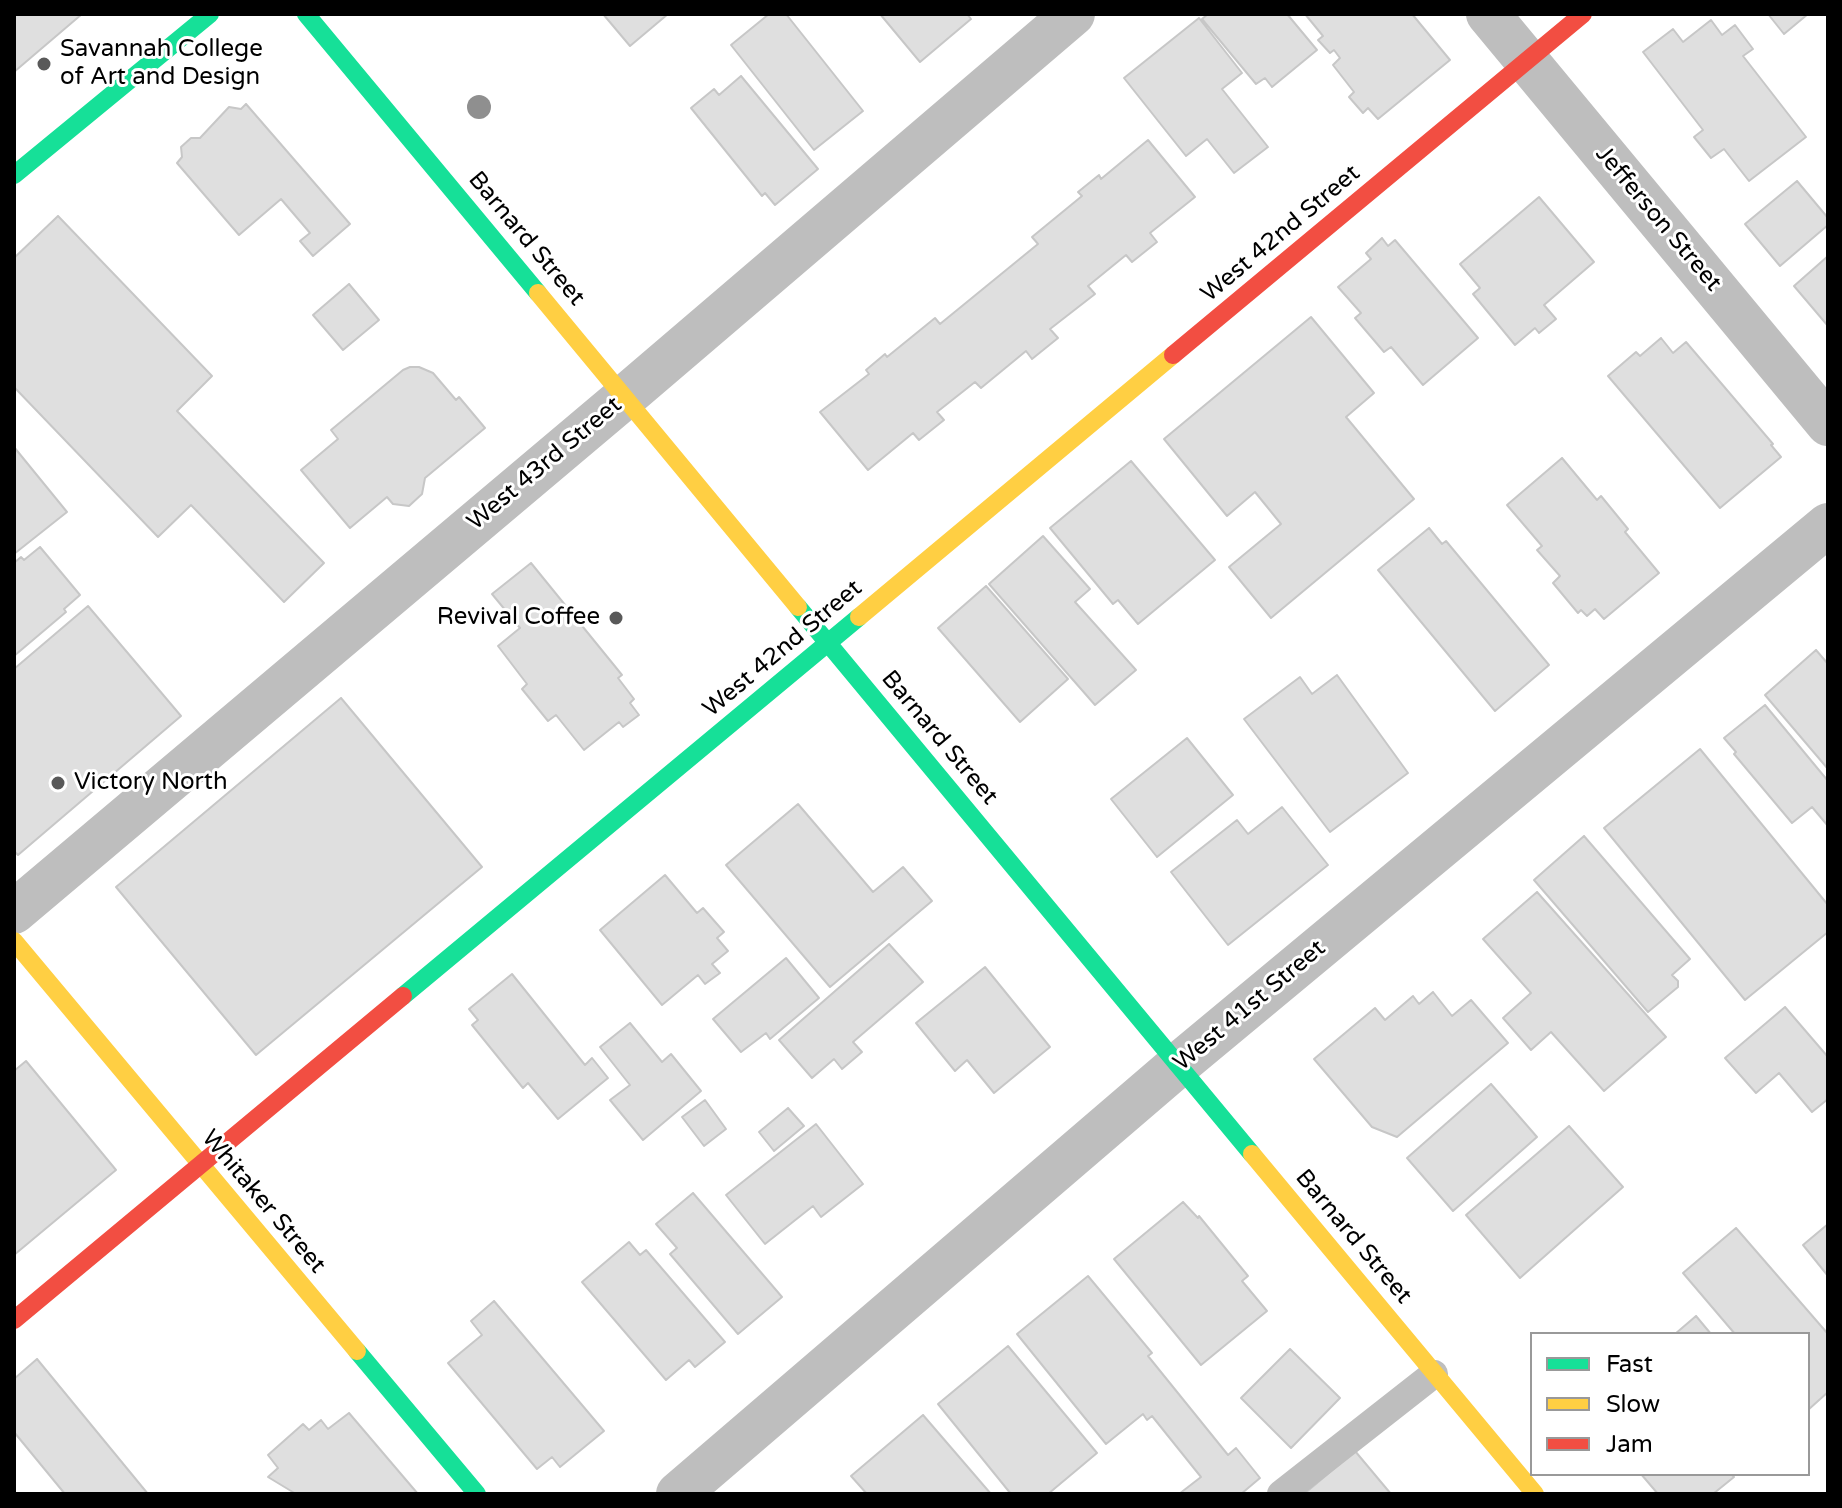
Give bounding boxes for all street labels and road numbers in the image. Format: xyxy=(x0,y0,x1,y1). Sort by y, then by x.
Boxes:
street label: Jefferson Street xyxy=(1589,140,1727,298)
street label: West 42nd Street xyxy=(1196,159,1366,309)
street label: Barnard Street xyxy=(462,166,590,312)
street label: West 43rd Street xyxy=(462,391,628,537)
street label: West 42nd Street xyxy=(698,574,868,724)
street label: Barnard Street xyxy=(875,665,1003,811)
street label: West 41st Street xyxy=(1168,934,1332,1078)
street label: Whitaker Street xyxy=(195,1125,331,1279)
street label: Barnard Street xyxy=(1289,1164,1417,1310)

